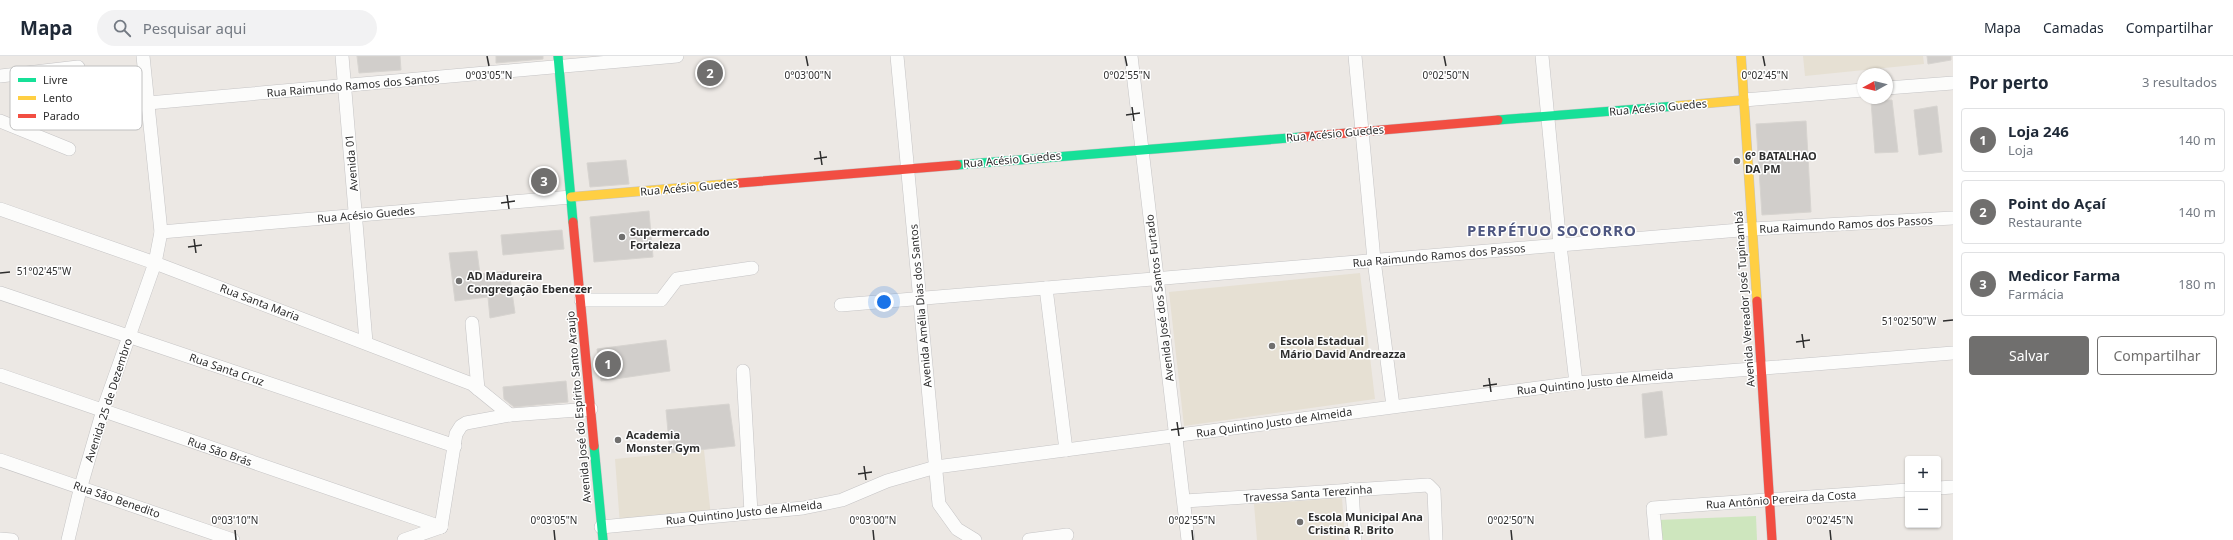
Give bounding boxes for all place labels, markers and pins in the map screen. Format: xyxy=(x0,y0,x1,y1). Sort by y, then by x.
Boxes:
pin: 2 xyxy=(697,58,723,88)
place label: 6° BATALHAO DA PM xyxy=(1745,148,1817,176)
marker: 6° BATALHAO DA PM xyxy=(1732,156,1742,166)
pin: 3 xyxy=(531,166,557,196)
place label: Supermercado Fortaleza xyxy=(630,224,710,252)
marker: Supermercado Fortaleza xyxy=(617,232,627,242)
place label: AD Madureira Congregação Ebenezer xyxy=(467,268,592,296)
marker: AD Madureira Congregação Ebenezer xyxy=(454,276,464,286)
place label: Escola Estadual Mário David Andreazza xyxy=(1280,333,1406,361)
marker: Escola Estadual Mário David Andreazza xyxy=(1267,341,1277,351)
pin: 1 xyxy=(595,349,621,379)
place label: Academia Monster Gym xyxy=(626,427,700,455)
marker: Academia Monster Gym xyxy=(613,435,623,445)
place label: Escola Municipal Ana Cristina R. Brito xyxy=(1308,509,1423,537)
marker: Escola Municipal Ana Cristina R. Brito xyxy=(1295,517,1305,527)

